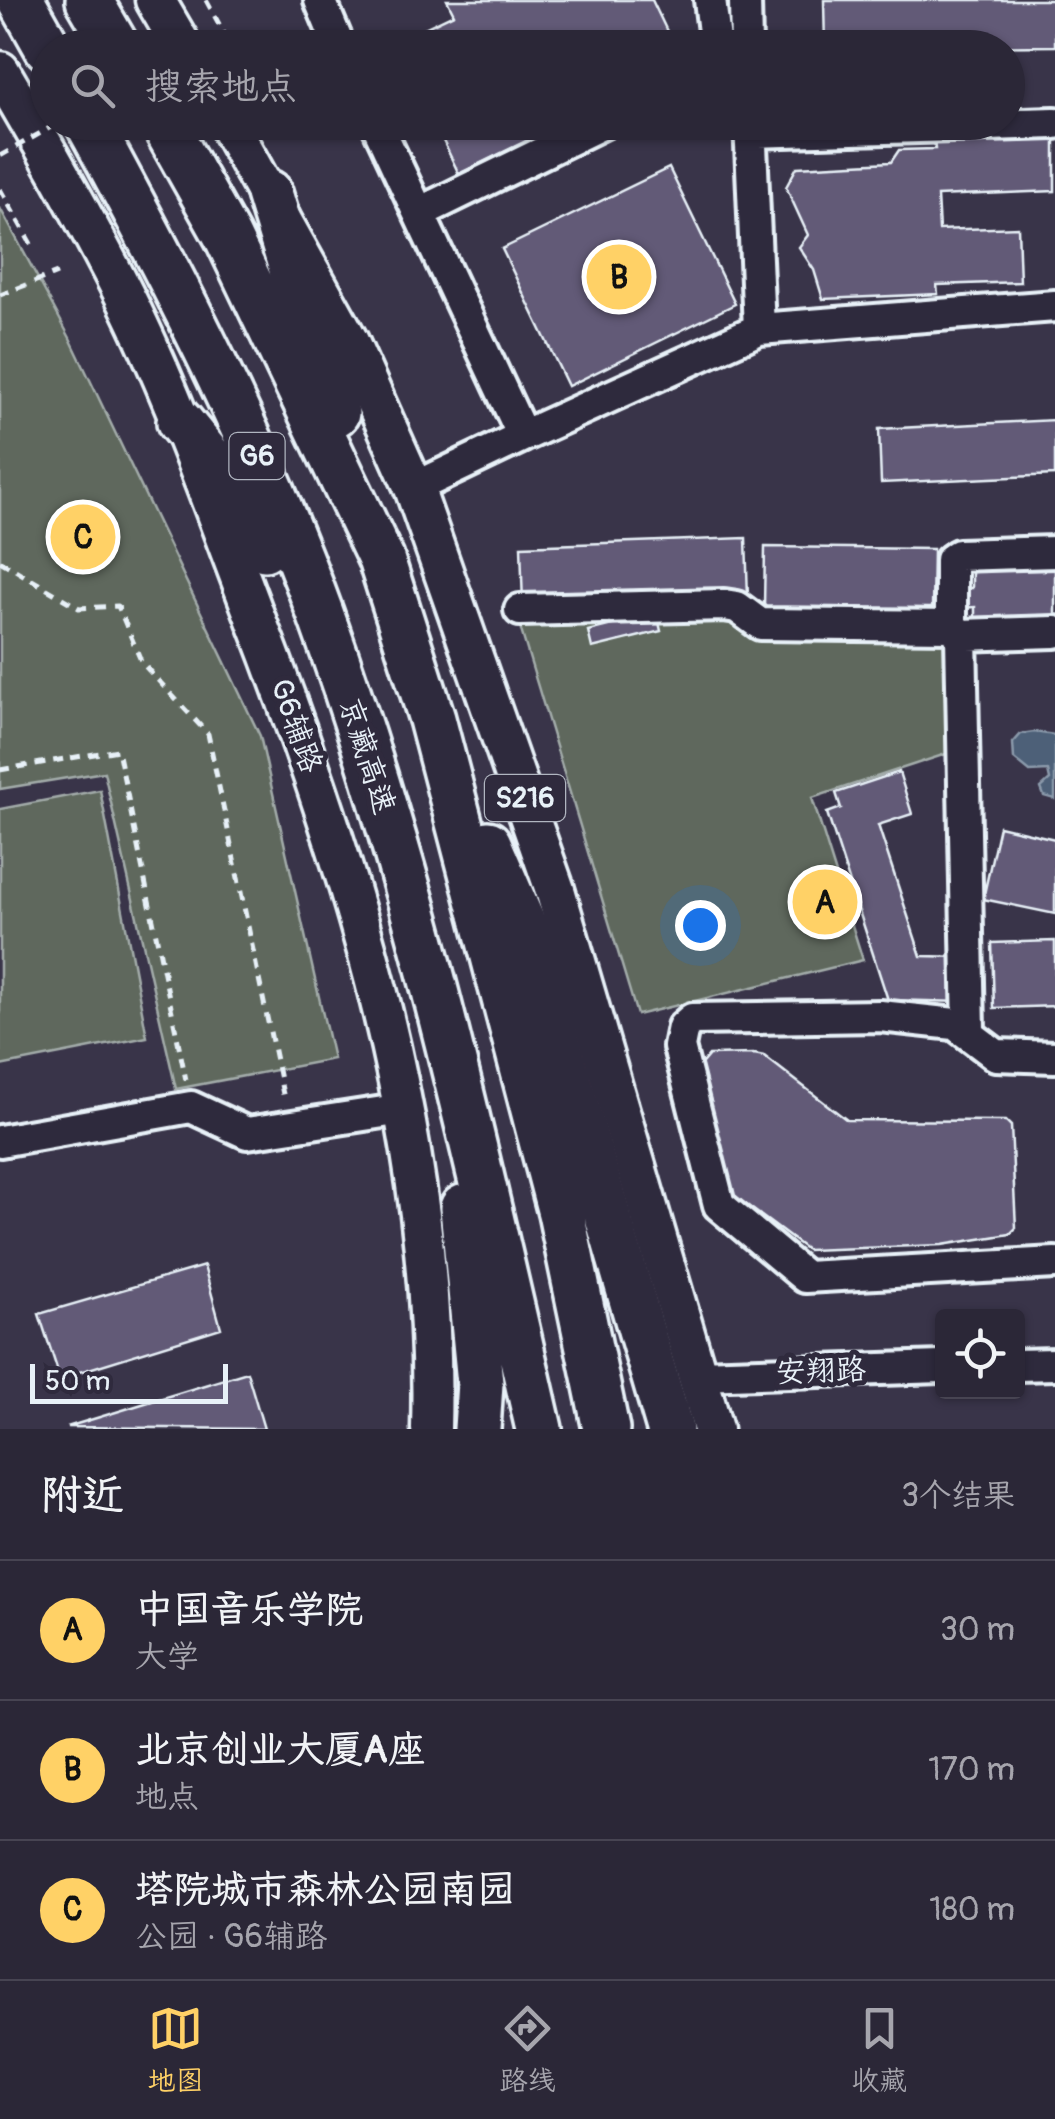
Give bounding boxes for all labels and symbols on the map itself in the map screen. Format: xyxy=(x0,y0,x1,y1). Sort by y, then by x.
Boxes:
pin: B xyxy=(586,240,652,314)
road number: G6 xyxy=(230,433,284,479)
pin: C xyxy=(51,500,116,574)
street label: G6辅路 xyxy=(262,674,330,778)
street label: 京藏高速 xyxy=(331,693,403,819)
road number: S216 xyxy=(485,775,565,821)
pin: A xyxy=(792,864,858,940)
your location xyxy=(675,900,726,951)
street label: 安翔路 xyxy=(775,1351,867,1391)
scale bar xyxy=(30,1359,228,1404)

